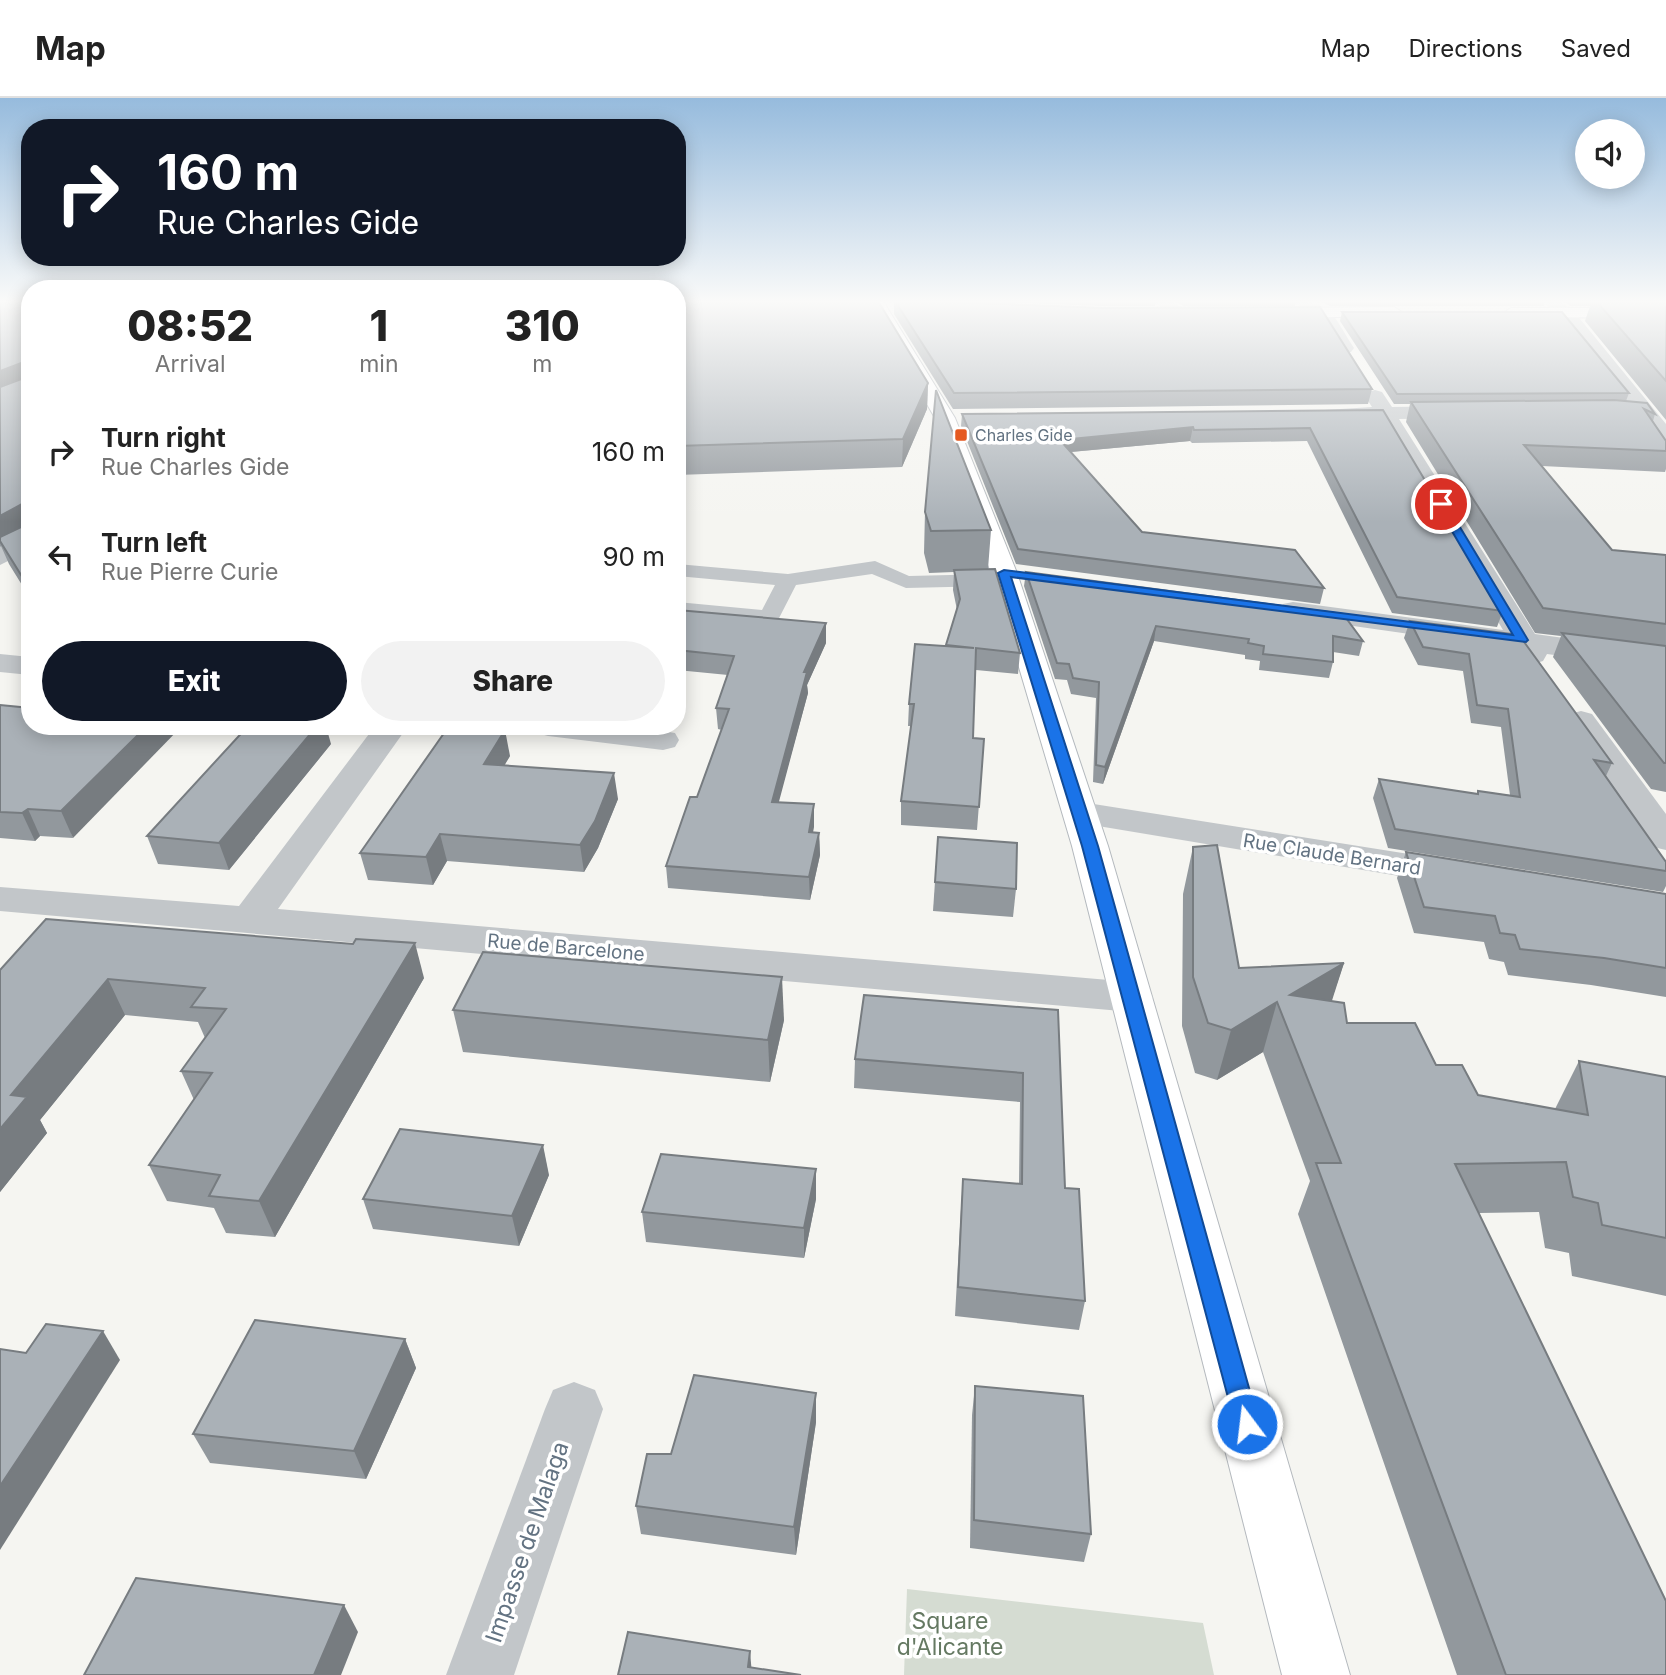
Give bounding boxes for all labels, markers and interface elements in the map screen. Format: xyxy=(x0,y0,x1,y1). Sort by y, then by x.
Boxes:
text: Map xyxy=(35,28,106,68)
text: Map xyxy=(1321,34,1370,63)
text: Directions xyxy=(1408,34,1523,63)
text: Saved xyxy=(1561,34,1631,63)
map controls xyxy=(1575,119,1645,189)
button: sound xyxy=(1575,119,1645,189)
text: 160 m xyxy=(157,143,299,202)
icon: right xyxy=(42,147,133,238)
text: Rue Charles Gide xyxy=(157,203,419,242)
text: 08:52 xyxy=(127,300,253,351)
text: 1 xyxy=(370,300,388,351)
text: 310 xyxy=(505,300,580,351)
text: Arrival xyxy=(155,350,225,378)
text: min xyxy=(359,350,399,378)
text: m xyxy=(532,350,552,378)
text: Turn right xyxy=(101,422,226,453)
place label: Charles Gide xyxy=(975,425,1073,445)
marker: Charles Gide xyxy=(953,427,969,443)
icon: right xyxy=(42,433,80,471)
text: 160 m xyxy=(592,436,665,467)
text: Rue Charles Gide xyxy=(101,453,289,481)
pin xyxy=(1411,474,1471,534)
icon: arrive xyxy=(1422,485,1460,523)
text: Turn left xyxy=(101,527,207,558)
icon: left xyxy=(42,538,80,576)
text: 90 m xyxy=(602,541,665,572)
text: Rue Pierre Curie xyxy=(101,558,279,586)
button: Exit xyxy=(42,641,347,721)
button: Share xyxy=(361,641,665,721)
street label: Rue Claude Bernard xyxy=(1241,829,1422,880)
street label: Rue de Barcelone xyxy=(486,929,646,966)
position arrow xyxy=(1210,1387,1284,1461)
street label: Impasse de Malaga xyxy=(479,1438,575,1646)
park label: Square d'Alicante xyxy=(897,1607,1003,1661)

